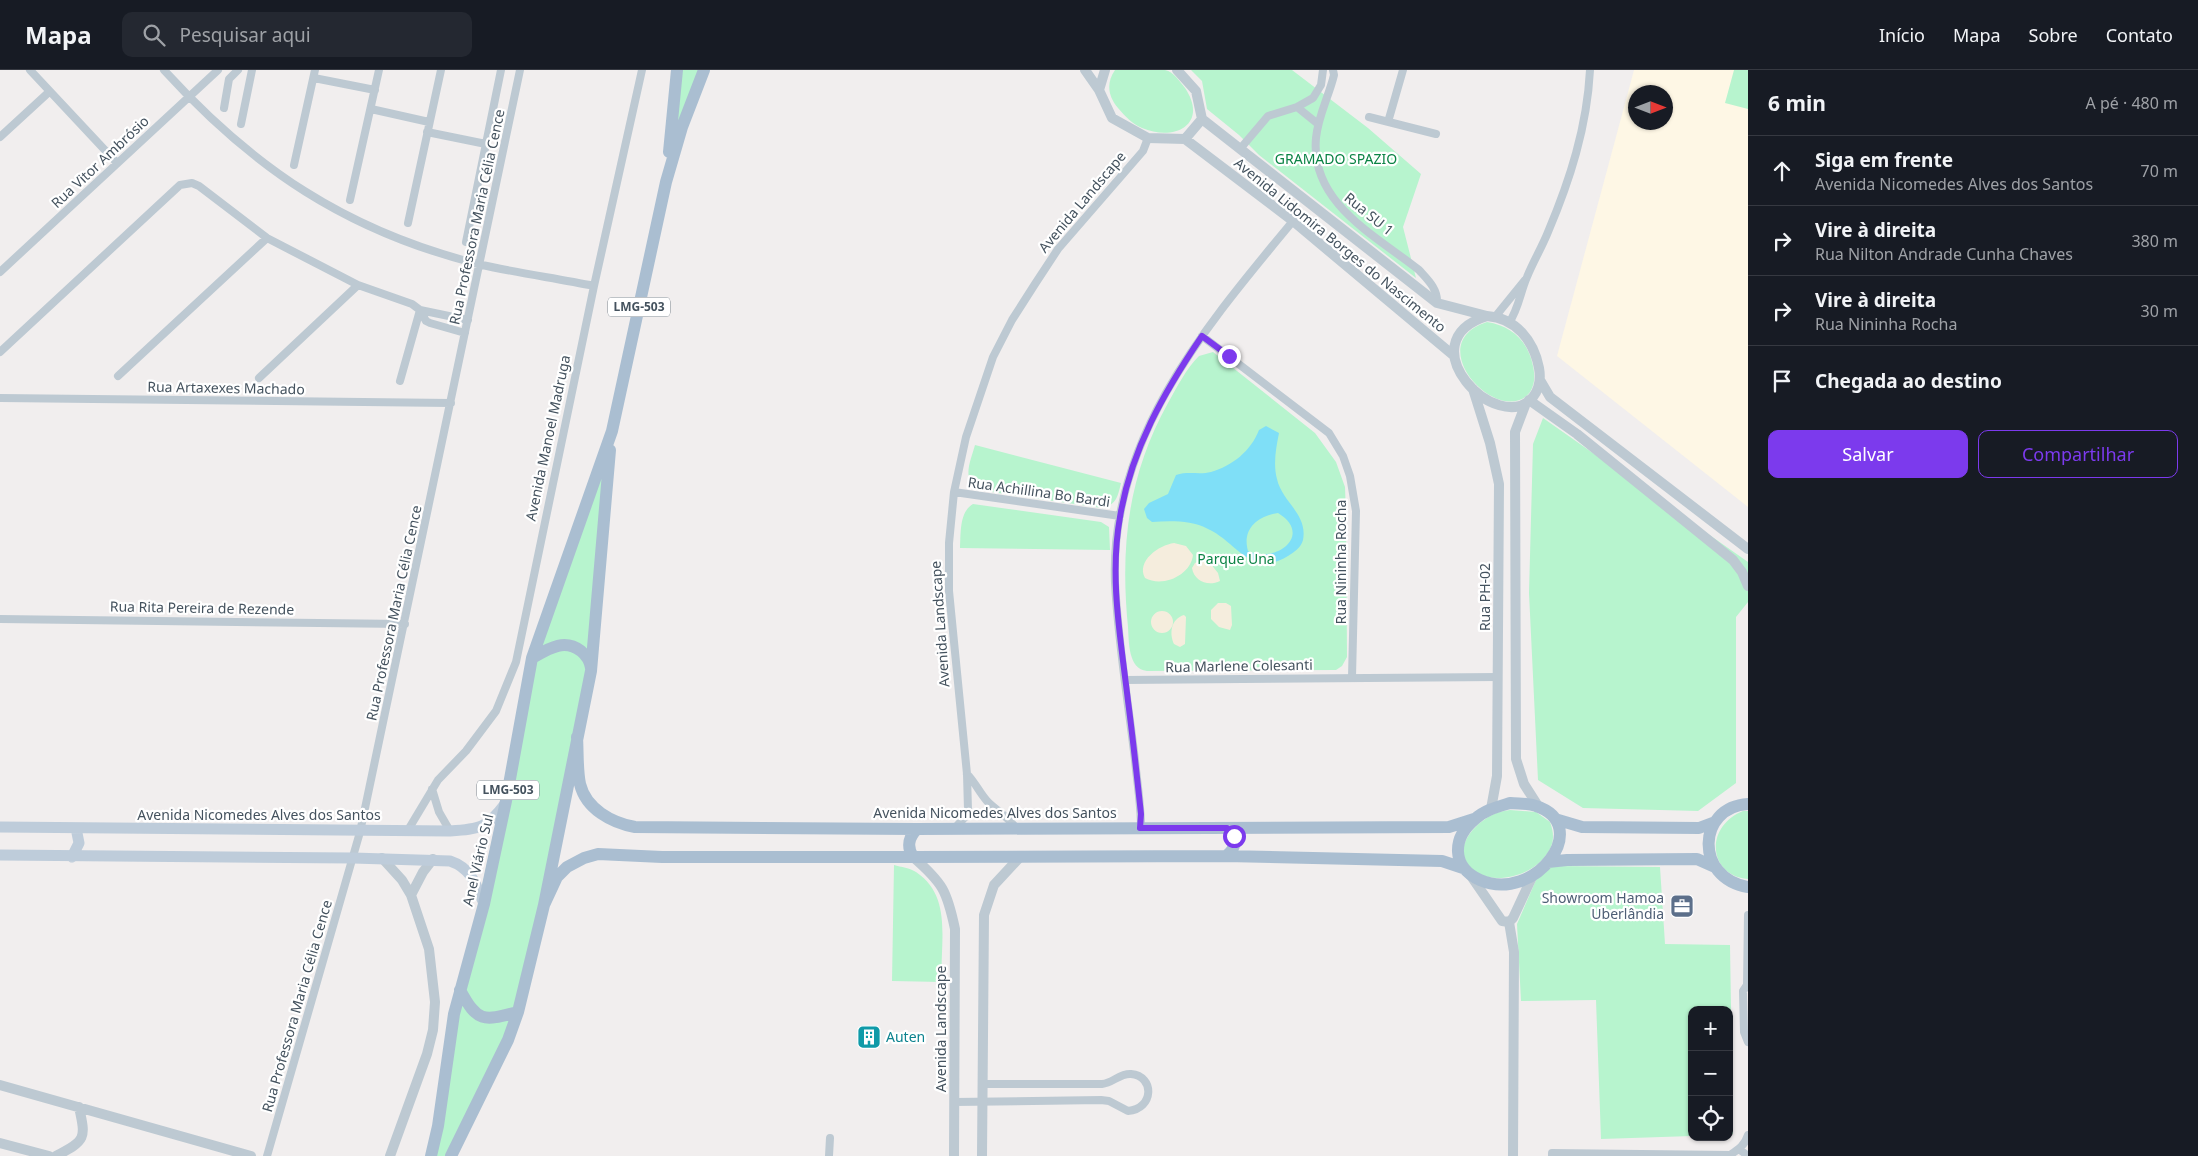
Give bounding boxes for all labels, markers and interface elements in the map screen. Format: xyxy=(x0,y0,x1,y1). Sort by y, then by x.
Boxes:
search box xyxy=(122,12,472,57)
text: Mapa xyxy=(25,18,92,51)
icon: search xyxy=(140,21,168,49)
text: Pesquisar aqui xyxy=(180,22,311,48)
text: Início xyxy=(1879,23,1925,47)
text: Mapa xyxy=(1953,23,2001,47)
text: Sobre xyxy=(2029,23,2078,47)
text: Contato xyxy=(2106,23,2173,47)
north arrow xyxy=(1628,85,1673,130)
text: 6 min xyxy=(1768,89,1826,117)
text: A pé · 480 m xyxy=(2086,92,2178,114)
street label: Rua Professora Maria Célia Cence xyxy=(444,107,509,326)
street label: Rua Vitor Ambrósio xyxy=(47,111,153,212)
street label: Avenida Landscape xyxy=(1034,147,1130,256)
text: Siga em frente xyxy=(1815,147,1953,173)
park label: GRAMADO SPAZIO xyxy=(1275,149,1397,168)
street label: Avenida Lidomira Borges do Nascimento xyxy=(1230,153,1450,336)
icon: ahead xyxy=(1768,157,1796,185)
text: 70 m xyxy=(2141,160,2178,182)
text: Avenida Nicomedes Alves dos Santos xyxy=(1815,173,2093,195)
street label: Rua SU 1 xyxy=(1341,188,1398,239)
text: Vire à direita xyxy=(1815,217,1936,243)
icon: right xyxy=(1768,227,1796,255)
text: 380 m xyxy=(2131,230,2178,252)
text: Rua Nilton Andrade Cunha Chaves xyxy=(1815,243,2073,265)
text: Vire à direita xyxy=(1815,287,1936,313)
icon: right xyxy=(1768,297,1796,325)
road number: LMG-503 xyxy=(608,298,670,316)
text: 30 m xyxy=(2141,300,2178,322)
text: Rua Nininha Rocha xyxy=(1815,313,1957,335)
route end xyxy=(1218,345,1241,368)
street label: Avenida Manoel Madruga xyxy=(521,353,574,523)
icon: arrive xyxy=(1768,367,1796,395)
text: Chegada ao destino xyxy=(1815,368,2002,394)
street label: Rua Artaxexes Machado xyxy=(147,377,305,398)
button: Salvar xyxy=(1768,430,1968,478)
button: Compartilhar xyxy=(1978,430,2178,478)
street label: Rua Achillina Bo Bardi xyxy=(967,472,1112,511)
street label: Rua Nininha Rocha xyxy=(1331,500,1350,624)
street label: Rua Professora Maria Célia Cence xyxy=(361,503,426,722)
park label: Parque Una xyxy=(1197,549,1275,568)
street label: Avenida Landscape xyxy=(926,560,953,688)
street label: Rua PH-02 xyxy=(1475,563,1494,631)
street label: Rua Rita Pereira de Rezende xyxy=(110,596,294,619)
street label: Rua Marlene Colesanti xyxy=(1165,655,1313,676)
road number: LMG-503 xyxy=(477,780,539,800)
street label: Avenida Nicomedes Alves dos Santos xyxy=(873,803,1117,822)
street label: Avenida Nicomedes Alves dos Santos xyxy=(137,805,381,824)
street label: Anel Viário Sul xyxy=(458,812,497,908)
route start xyxy=(1223,825,1246,848)
place label: Showroom Hamoa Uberlândia xyxy=(1542,888,1664,923)
office icon: Showroom Hamoa Uberlândia xyxy=(1669,893,1695,919)
street label: Rua Professora Maria Célia Cence xyxy=(257,898,336,1114)
street label: Avenida Landscape xyxy=(931,966,950,1092)
map controls xyxy=(1688,1006,1733,1141)
button: + xyxy=(1688,1006,1733,1051)
building icon: Auten xyxy=(856,1024,882,1050)
place label: Auten xyxy=(886,1027,925,1046)
button: − xyxy=(1688,1051,1733,1096)
button: locate xyxy=(1688,1096,1733,1141)

